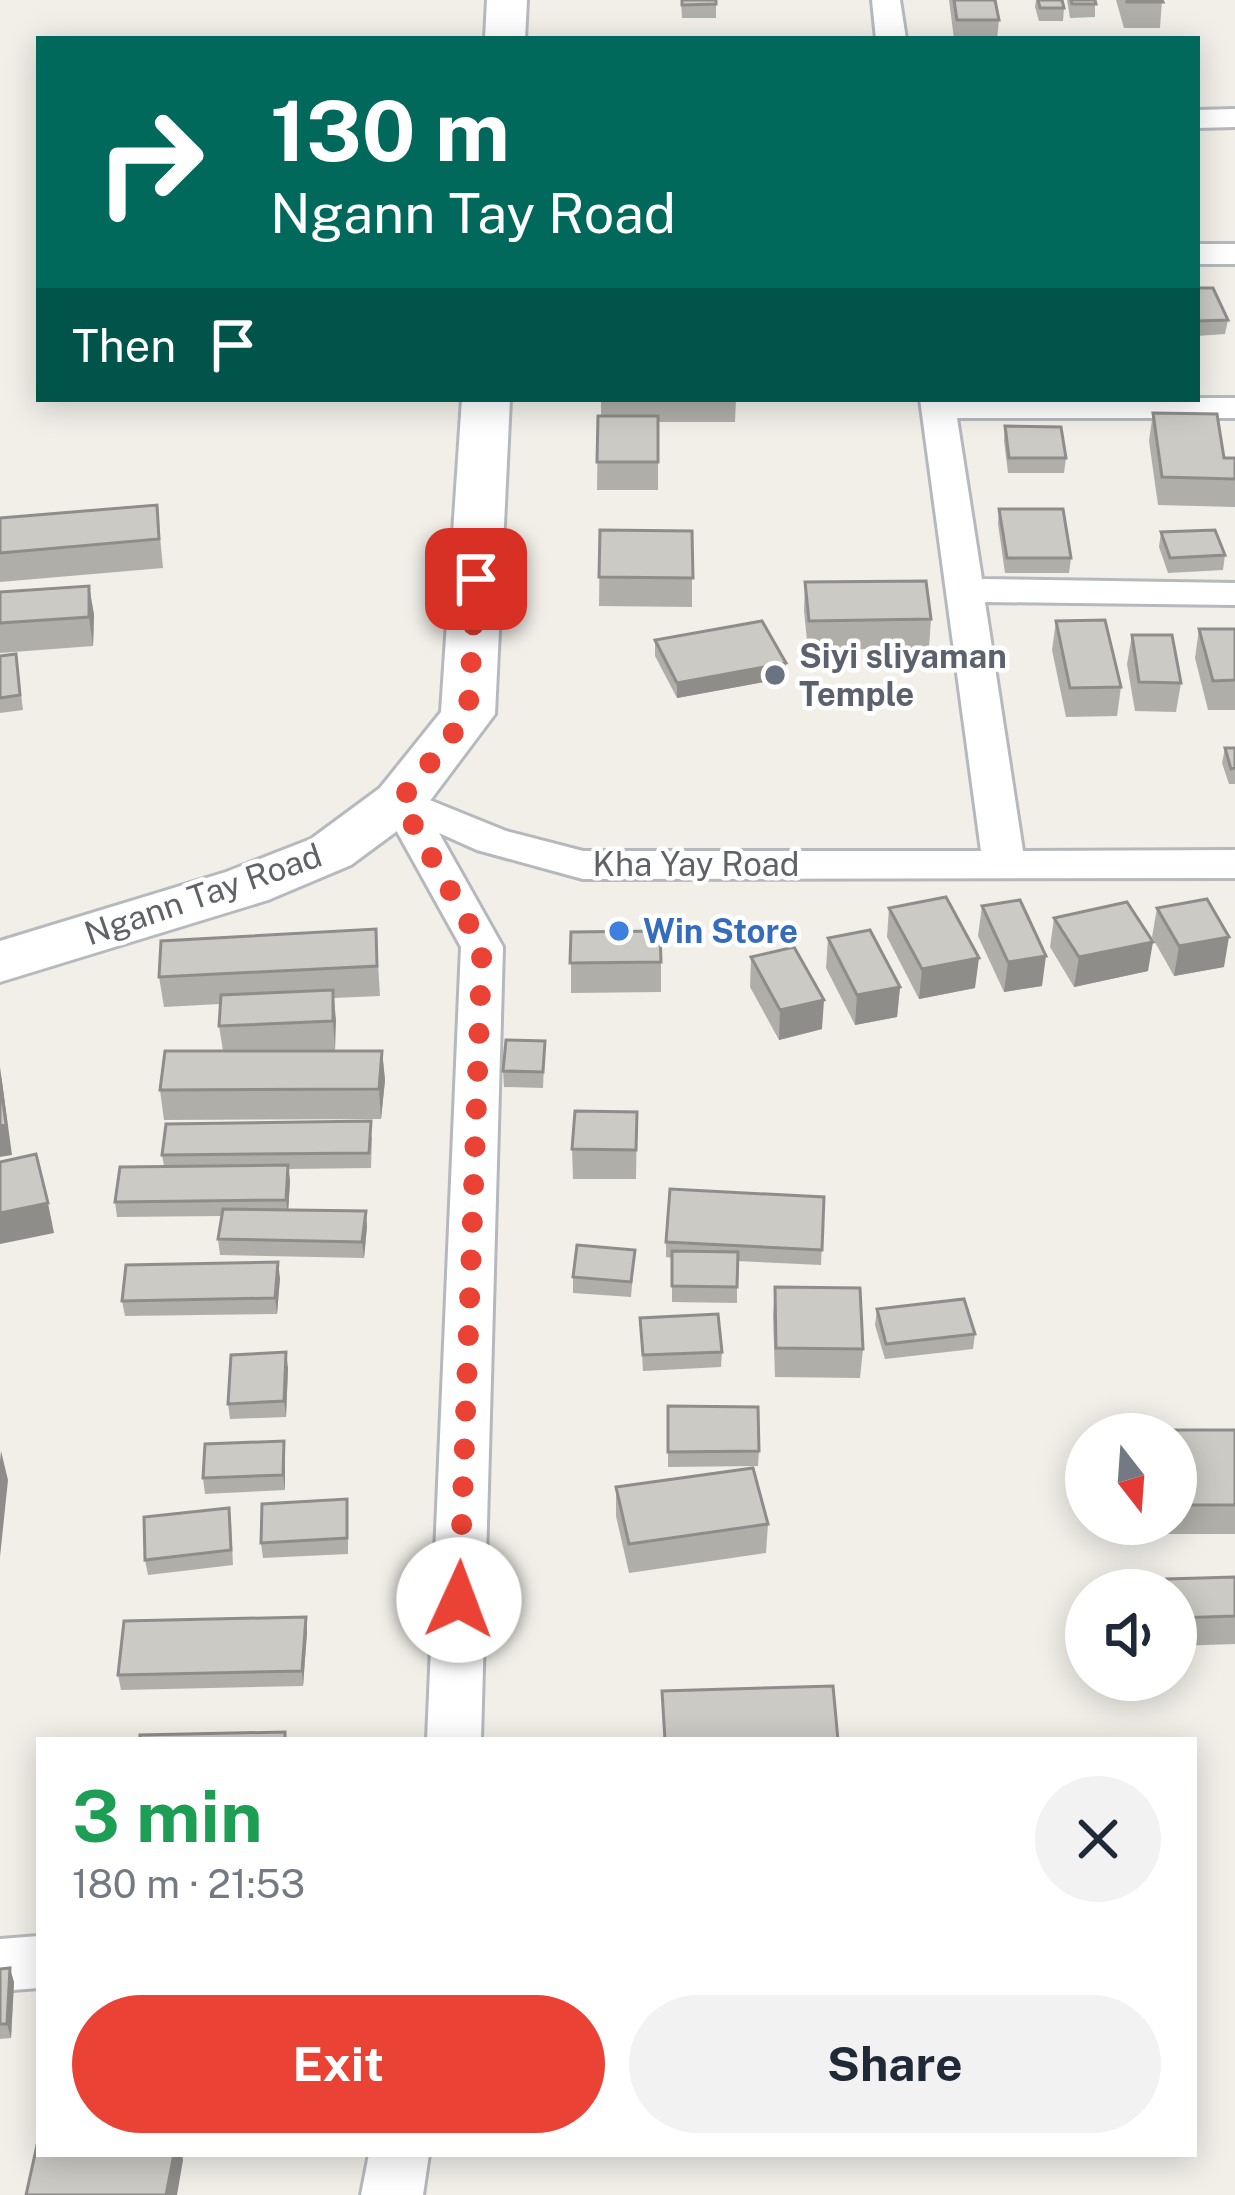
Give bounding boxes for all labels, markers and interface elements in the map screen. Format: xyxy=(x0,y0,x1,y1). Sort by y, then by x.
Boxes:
text: 130 m xyxy=(270,81,510,180)
icon: right xyxy=(72,84,228,240)
text: Ngann Tay Road xyxy=(270,182,676,245)
icon: arrive xyxy=(200,312,266,378)
text: Then xyxy=(72,319,176,372)
pin xyxy=(425,528,527,630)
icon: arrive xyxy=(443,546,509,612)
place label: Siyi sliyaman Temple xyxy=(799,637,1007,713)
marker: Siyi sliyaman Temple xyxy=(762,662,788,688)
street label: Ngann Tay Road xyxy=(80,836,326,952)
street label: Kha Yay Road xyxy=(592,845,800,883)
place label: Win Store xyxy=(643,912,798,950)
marker: Win Store xyxy=(606,918,632,944)
north arrow xyxy=(1065,1413,1197,1545)
map controls xyxy=(1065,1413,1197,1701)
position arrow xyxy=(396,1537,522,1663)
button: sound xyxy=(1065,1569,1197,1701)
text: 3 min xyxy=(72,1774,263,1858)
button: close xyxy=(1035,1776,1161,1902)
text: 180 m · 21:53 xyxy=(72,1861,305,1907)
button: Exit xyxy=(72,1995,605,2133)
button: Share xyxy=(629,1995,1161,2133)

